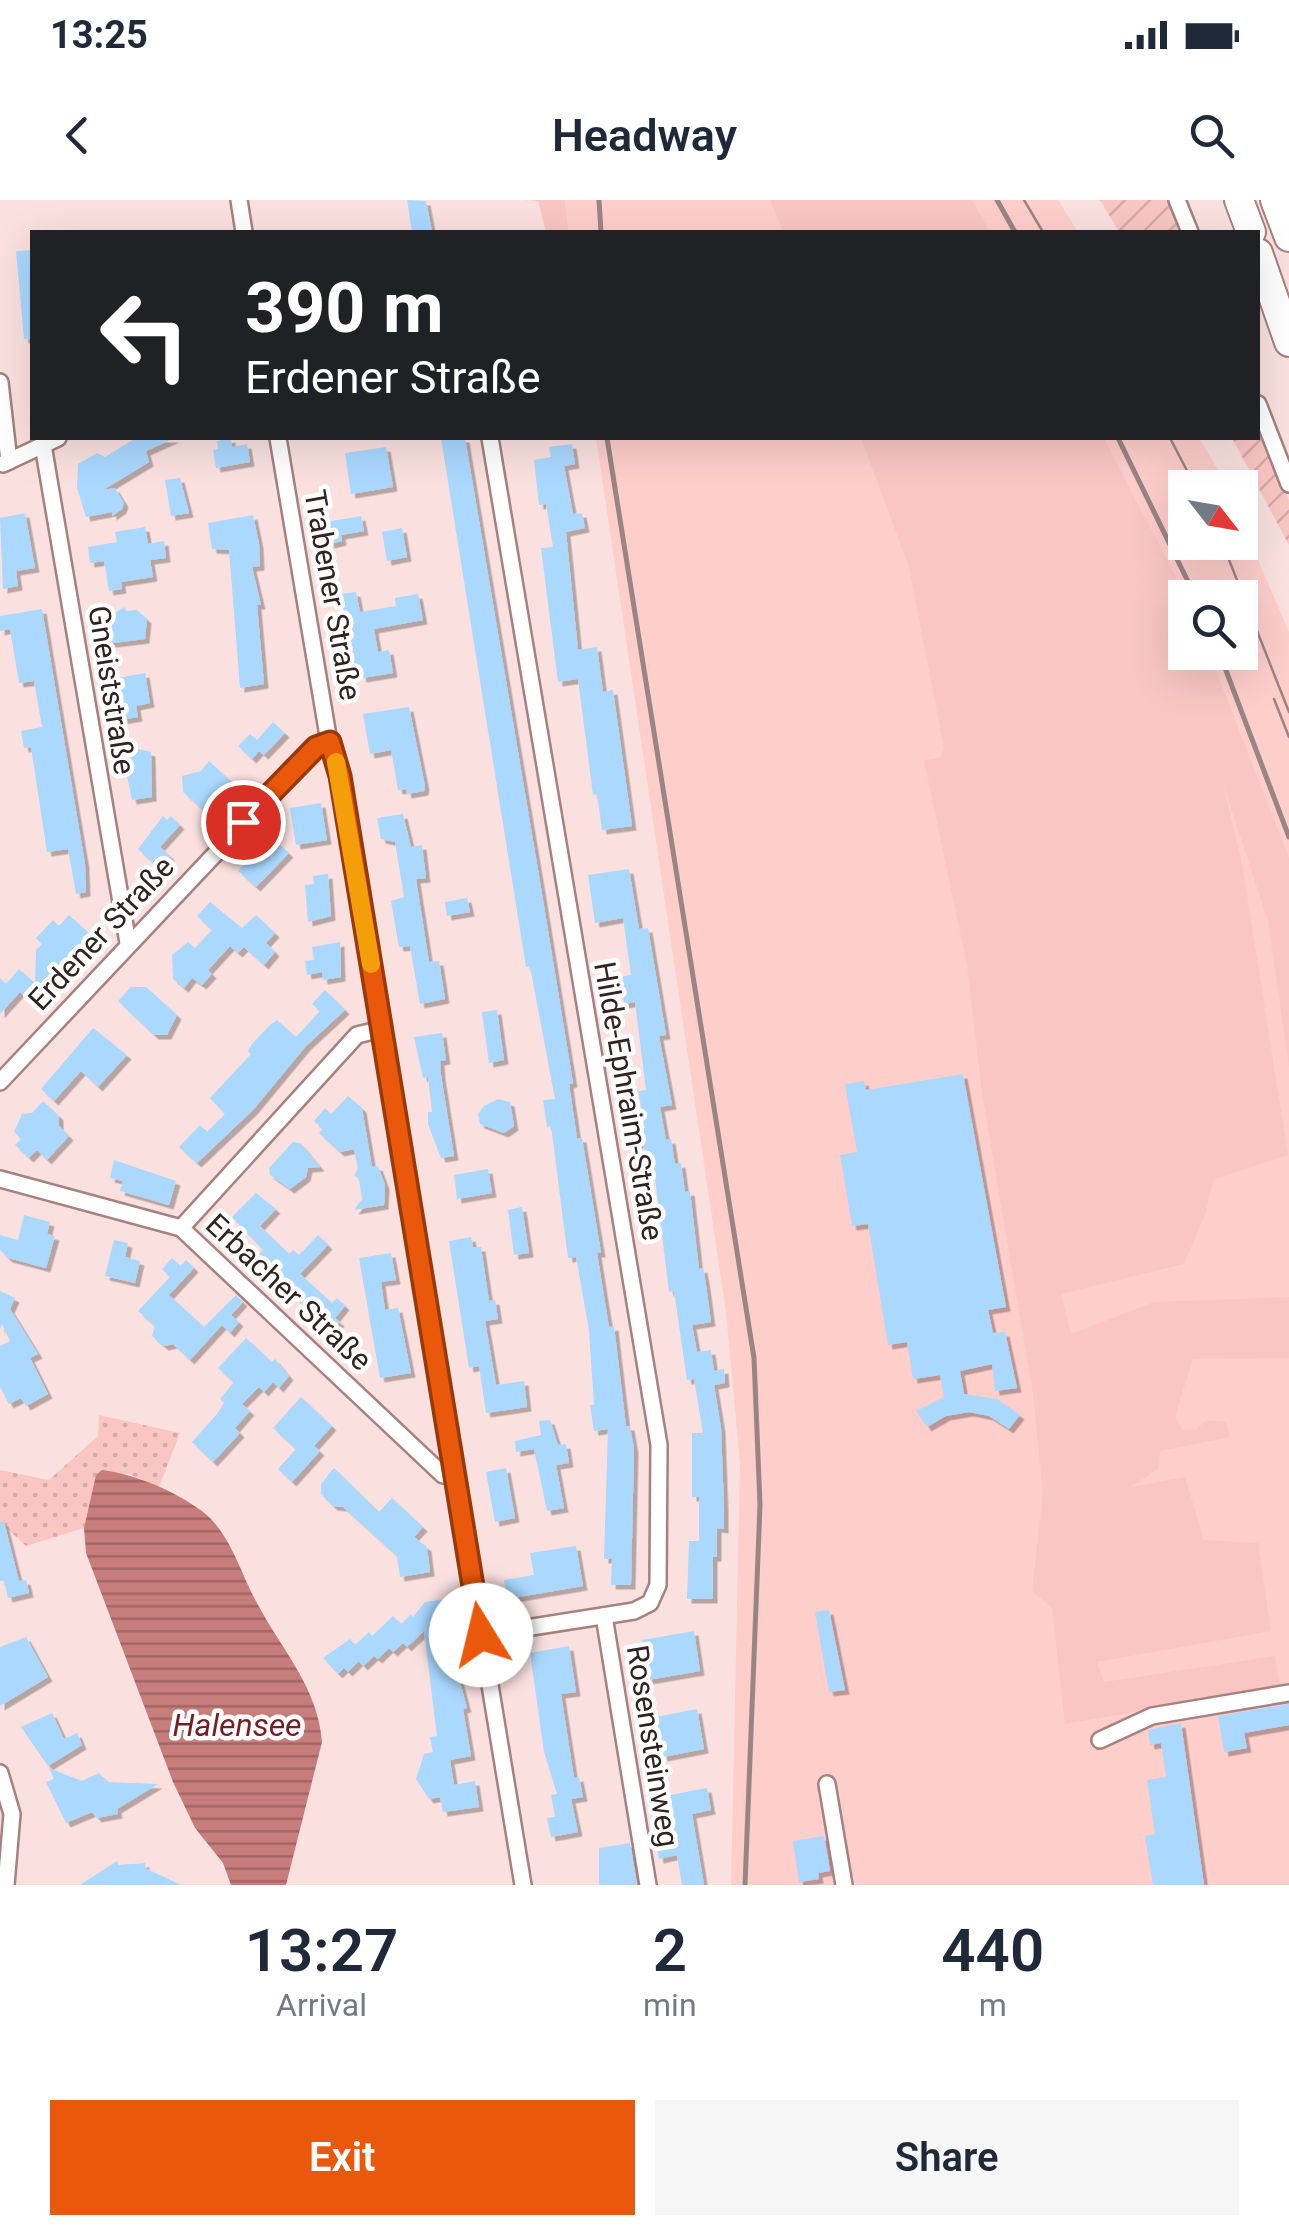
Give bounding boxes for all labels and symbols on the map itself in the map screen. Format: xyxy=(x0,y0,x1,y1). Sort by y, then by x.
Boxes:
north arrow xyxy=(1168,470,1258,560)
street label: Trabener Straße xyxy=(297,487,369,703)
street label: Gneiststraße xyxy=(81,603,143,777)
pin xyxy=(201,780,286,865)
street label: Erdener Straße xyxy=(21,849,181,1017)
street label: Hilde-Ephraim-Straße xyxy=(587,959,671,1243)
street label: Erbacher Straße xyxy=(199,1206,379,1378)
position arrow xyxy=(429,1583,533,1687)
street label: Rosensteinweg xyxy=(620,1643,686,1849)
water label: Halensee xyxy=(172,1706,302,1744)

